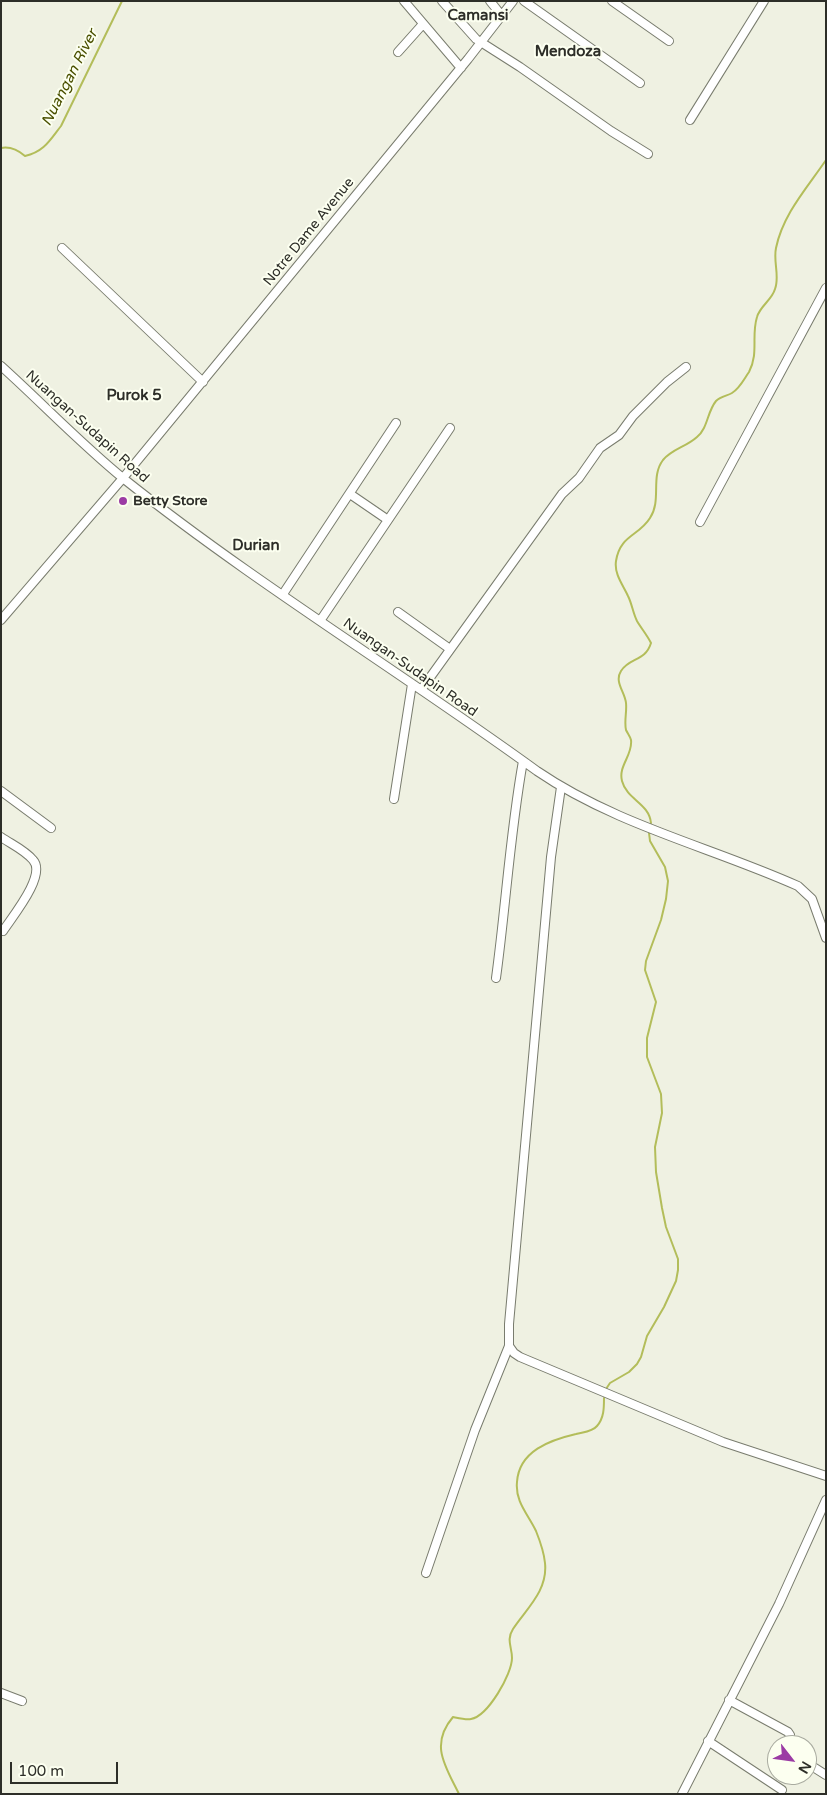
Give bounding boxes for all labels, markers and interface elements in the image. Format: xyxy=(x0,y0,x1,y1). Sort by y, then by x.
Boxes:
district label: Camansi xyxy=(447,7,509,25)
water label: Nuangan River xyxy=(38,27,102,129)
district label: Mendoza xyxy=(535,43,601,61)
street label: Notre Dame Avenue xyxy=(260,175,358,289)
street label: Nuangan-Sudapin Road xyxy=(22,367,152,487)
district label: Purok 5 xyxy=(106,387,162,405)
place label: Betty Store xyxy=(133,493,207,509)
marker: Betty Store xyxy=(117,495,129,507)
district label: Durian xyxy=(232,537,280,555)
street label: Nuangan-Sudapin Road xyxy=(340,615,480,721)
north arrow xyxy=(767,1735,817,1785)
scale bar xyxy=(12,1752,120,1784)
text: N xyxy=(794,1758,815,1776)
text: 100 m xyxy=(18,1762,64,1780)

